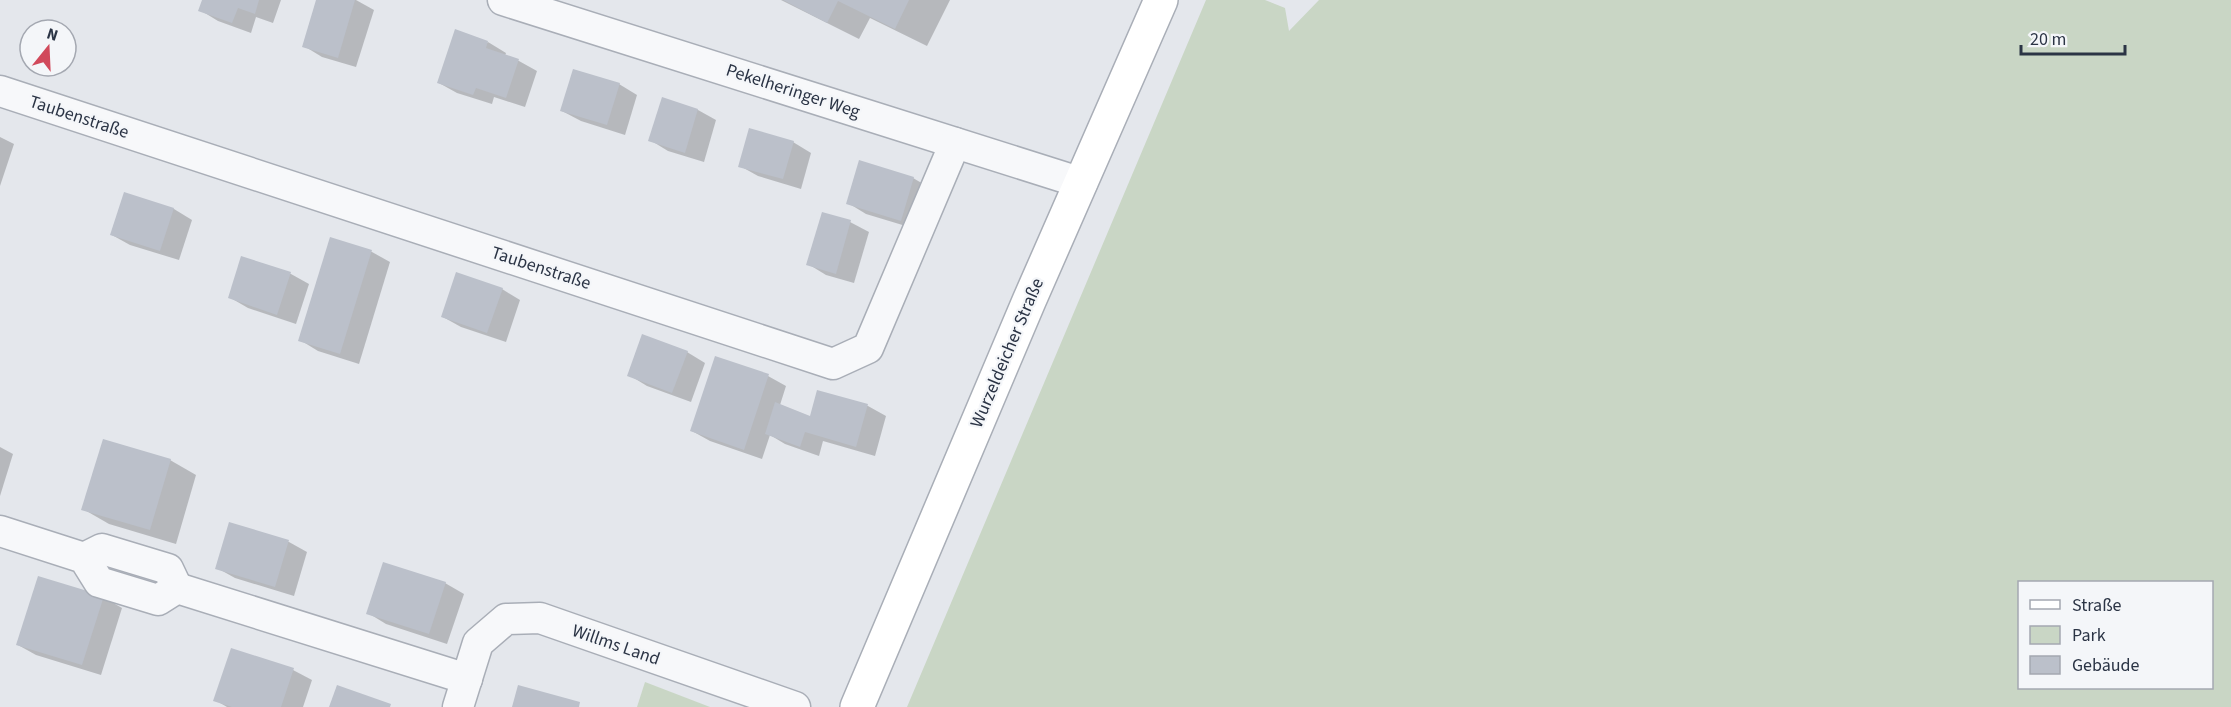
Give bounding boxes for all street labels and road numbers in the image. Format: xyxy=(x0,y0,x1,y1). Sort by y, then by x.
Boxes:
street label: Pekelheringer Weg xyxy=(723,58,863,124)
street label: Taubenstraße xyxy=(26,89,132,145)
street label: Taubenstraße xyxy=(488,240,594,296)
street label: Wurzeldeicher Straße xyxy=(964,274,1050,432)
street label: Willms Land xyxy=(569,618,663,672)

